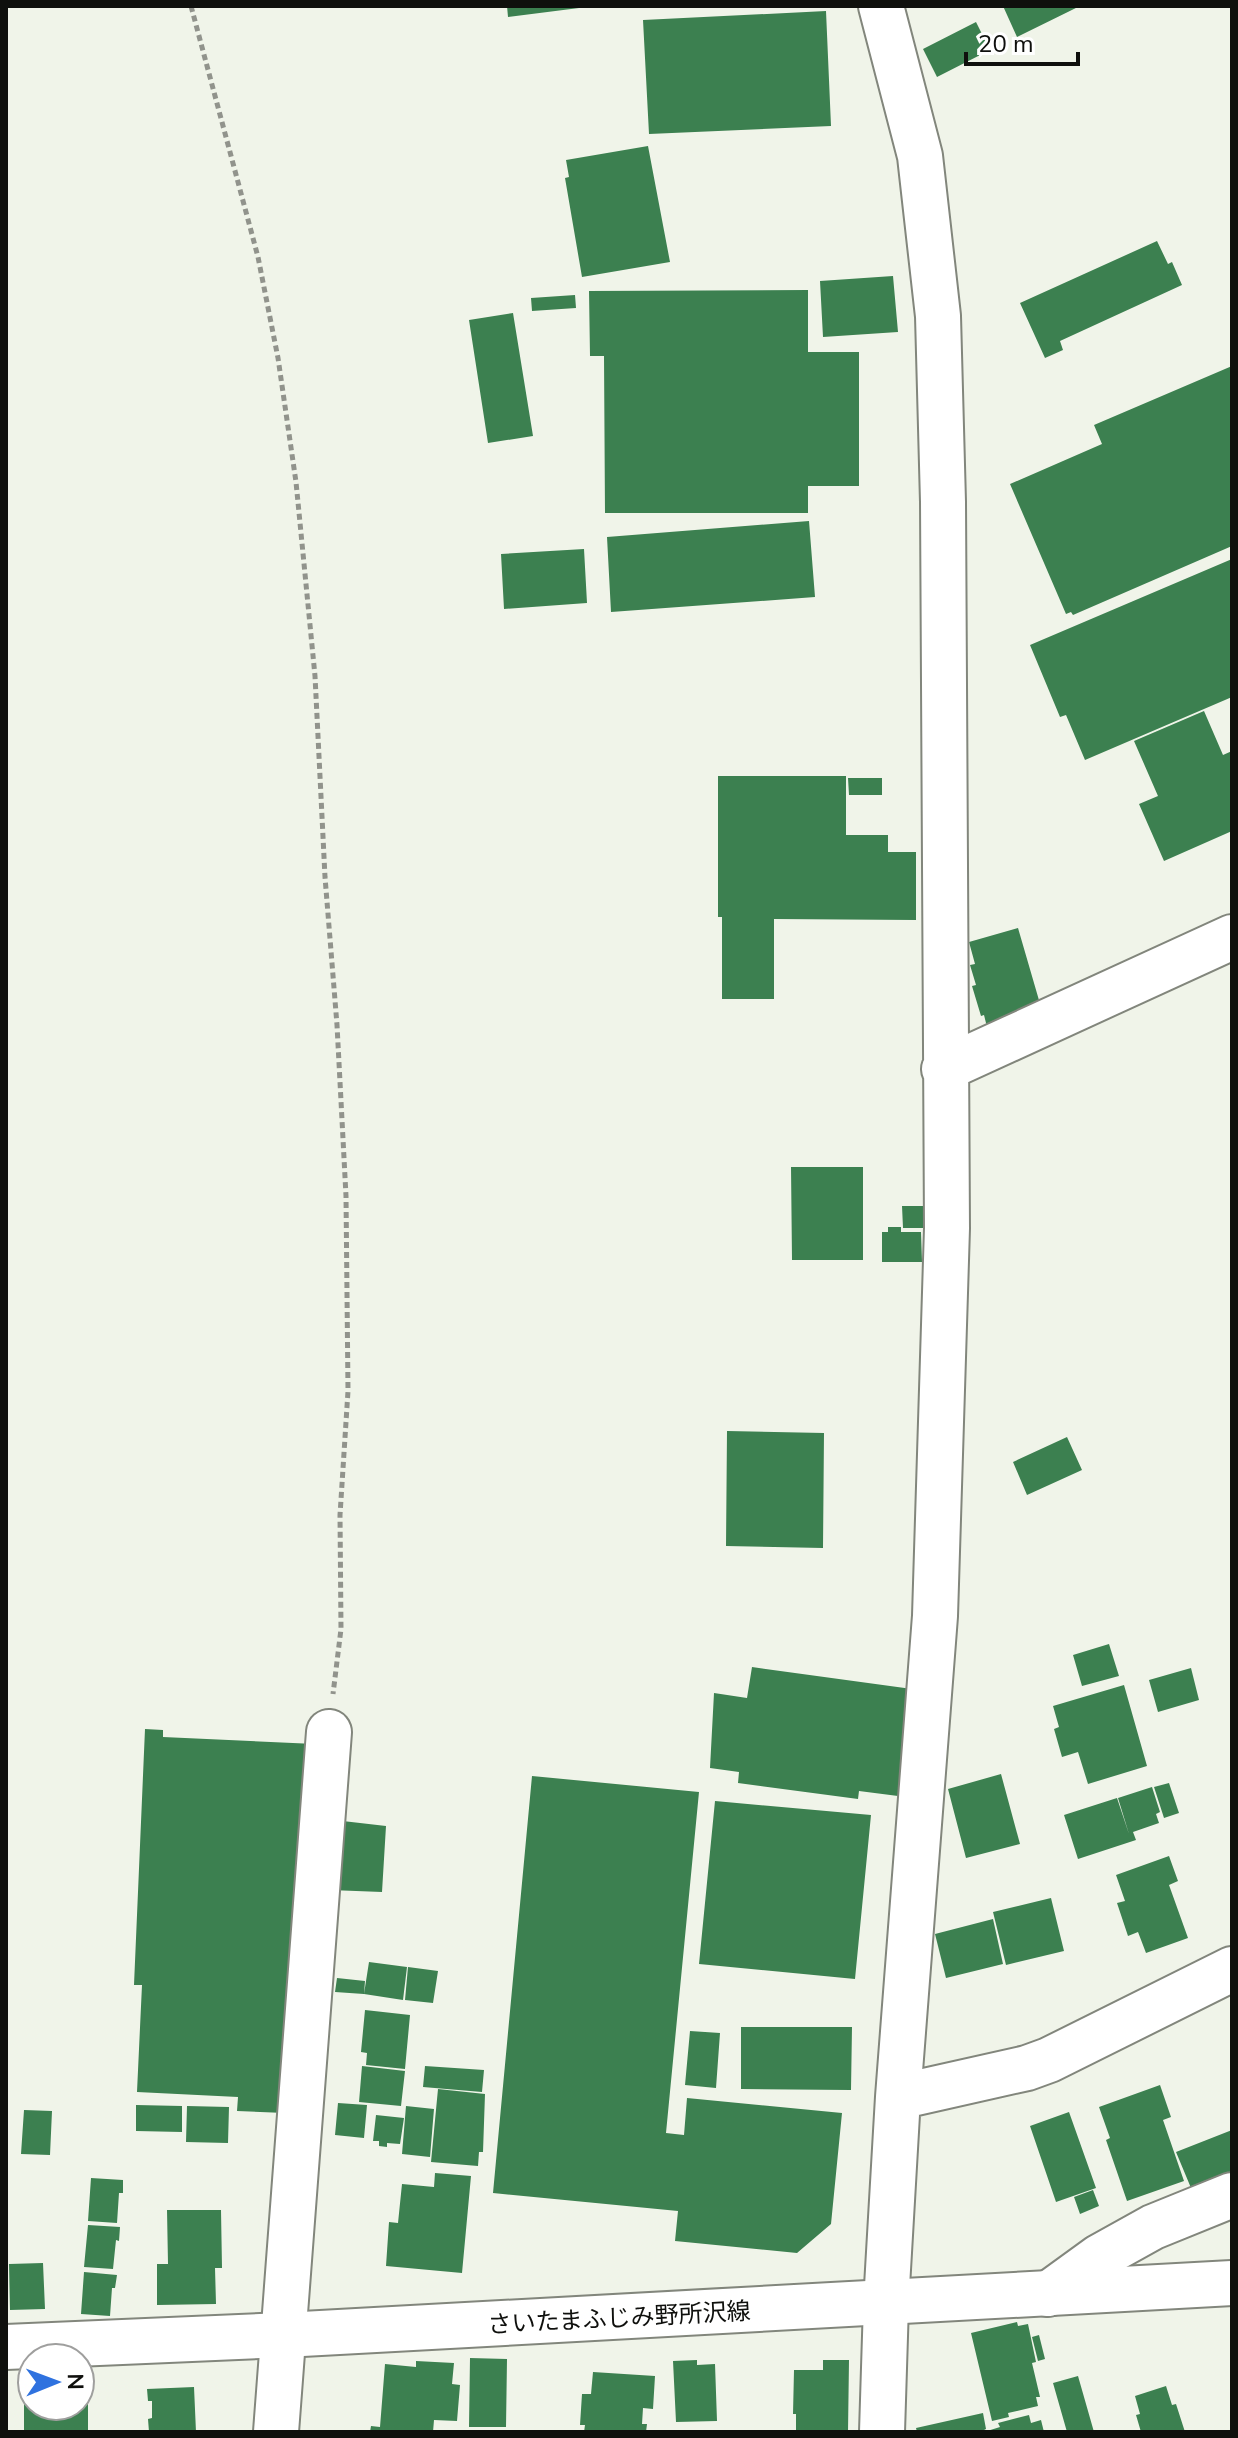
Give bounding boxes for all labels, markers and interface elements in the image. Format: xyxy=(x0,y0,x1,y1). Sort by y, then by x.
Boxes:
scale bar xyxy=(966,16,1078,66)
text: 20 m xyxy=(978,28,1034,60)
street label: さいたまふじみ野所沢線 xyxy=(487,2295,751,2341)
north arrow xyxy=(16,2342,96,2422)
text: N xyxy=(60,2373,90,2390)

